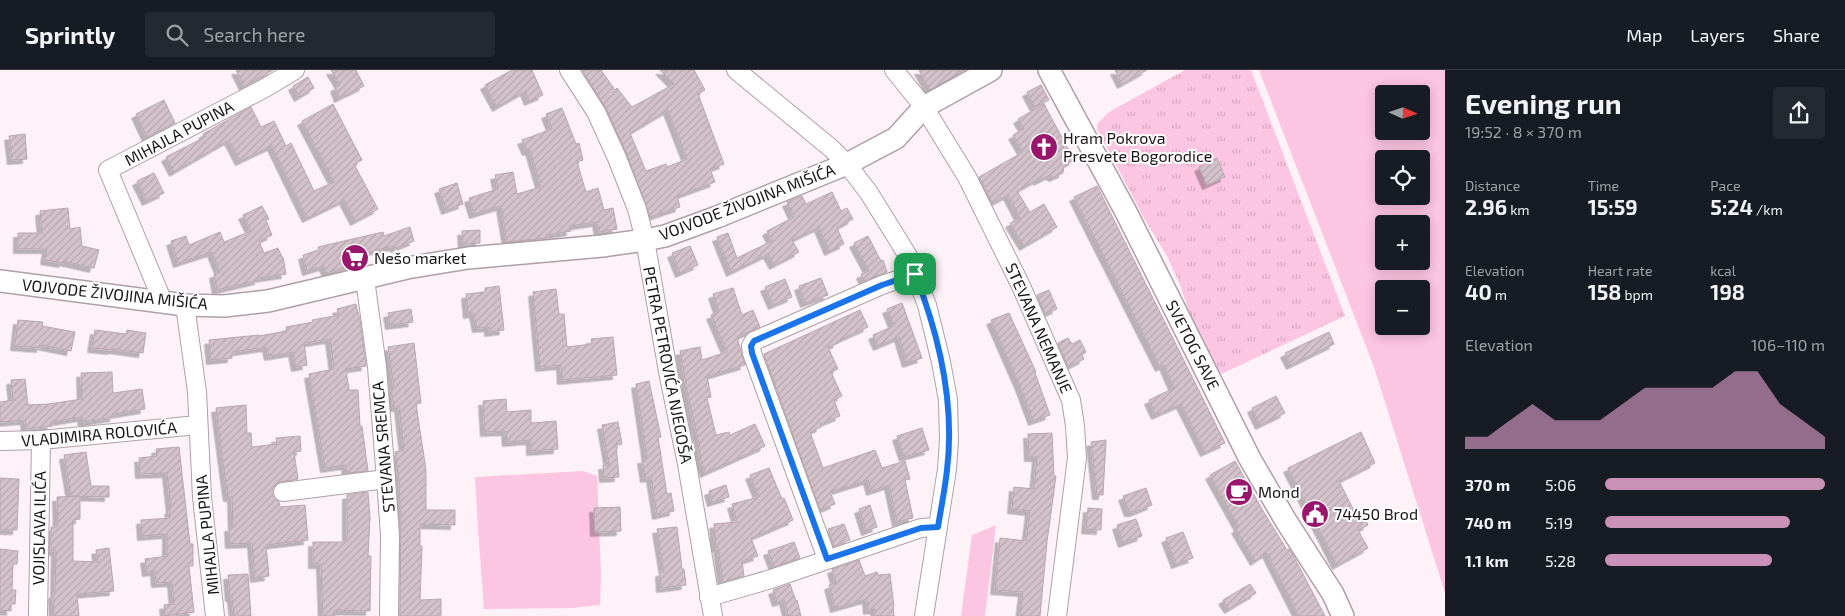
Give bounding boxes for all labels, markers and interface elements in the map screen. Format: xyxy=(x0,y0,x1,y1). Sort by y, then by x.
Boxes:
search box xyxy=(145,12,495,57)
text: Sprintly xyxy=(25,20,115,49)
icon: search xyxy=(163,21,191,49)
text: Search here xyxy=(203,23,306,46)
text: Map xyxy=(1626,24,1662,46)
text: Layers xyxy=(1690,24,1745,46)
text: Share xyxy=(1773,24,1820,46)
north arrow xyxy=(1375,85,1430,140)
map controls xyxy=(1375,85,1430,335)
text: Evening run xyxy=(1465,86,1622,120)
button: share xyxy=(1773,87,1825,139)
street label: MIHAJLA PUPINA xyxy=(121,96,237,169)
text: 19:52 · 8 × 370 m xyxy=(1465,122,1582,141)
place label: Hram Pokrova Presvete Bogorodice xyxy=(1063,128,1212,165)
church icon: Hram Pokrova Presvete Bogorodice xyxy=(1029,132,1059,162)
button: locate xyxy=(1375,150,1430,205)
street label: VOJVODE ŽIVOJINA MIŠIĆA xyxy=(656,159,837,244)
text: Distance xyxy=(1465,177,1520,194)
text: Time xyxy=(1588,177,1619,194)
text: Pace xyxy=(1710,177,1740,194)
text: 2.96 xyxy=(1465,194,1507,219)
text: 15:59 xyxy=(1588,194,1638,219)
text: 5:24 xyxy=(1710,194,1753,219)
text: km xyxy=(1507,201,1530,218)
text: /km xyxy=(1753,201,1783,218)
button: + xyxy=(1375,215,1430,270)
supermarket icon: Nešo market xyxy=(340,243,370,273)
place label: Nešo market xyxy=(374,248,466,267)
pin xyxy=(894,253,936,295)
icon: arrive xyxy=(901,260,929,288)
street label: STEVANA NEMANJE xyxy=(1002,260,1077,396)
text: Elevation xyxy=(1465,262,1524,279)
text: Heart rate xyxy=(1588,262,1652,279)
text: kcal xyxy=(1710,262,1736,279)
street label: PETRA PETROVIĆA NJEGOŠA xyxy=(640,265,697,465)
street label: VOJVODE ŽIVOJINA MIŠIĆA xyxy=(21,274,209,313)
text: 40 xyxy=(1465,279,1492,304)
text: 158 xyxy=(1588,279,1621,304)
text: 198 xyxy=(1710,279,1745,304)
button: − xyxy=(1375,280,1430,335)
text: m xyxy=(1492,286,1507,303)
text: bpm xyxy=(1621,286,1653,303)
street label: SVETOG SAVE xyxy=(1163,297,1224,393)
text: Elevation xyxy=(1465,335,1533,354)
text: 106–110 m xyxy=(1751,335,1825,354)
street label: STEVANA SREMCA xyxy=(367,381,398,513)
street label: VLADIMIRA ROLOVIĆA xyxy=(20,417,178,450)
street label: VOJISLAVA ILIĆA xyxy=(28,471,49,585)
street label: MIHAJLA PUPINA xyxy=(191,474,222,596)
text: 370 m xyxy=(1465,475,1510,494)
text: 5:06 xyxy=(1545,475,1576,494)
cafe icon: Mond xyxy=(1224,477,1254,507)
place label: Mond xyxy=(1258,482,1300,501)
public building icon: 74450 Brod xyxy=(1300,499,1330,529)
place label: 74450 Brod xyxy=(1334,504,1418,523)
text: 740 m xyxy=(1465,513,1511,532)
text: 5:19 xyxy=(1545,513,1573,532)
text: 1.1 km xyxy=(1465,551,1509,570)
text: 5:28 xyxy=(1545,551,1576,570)

